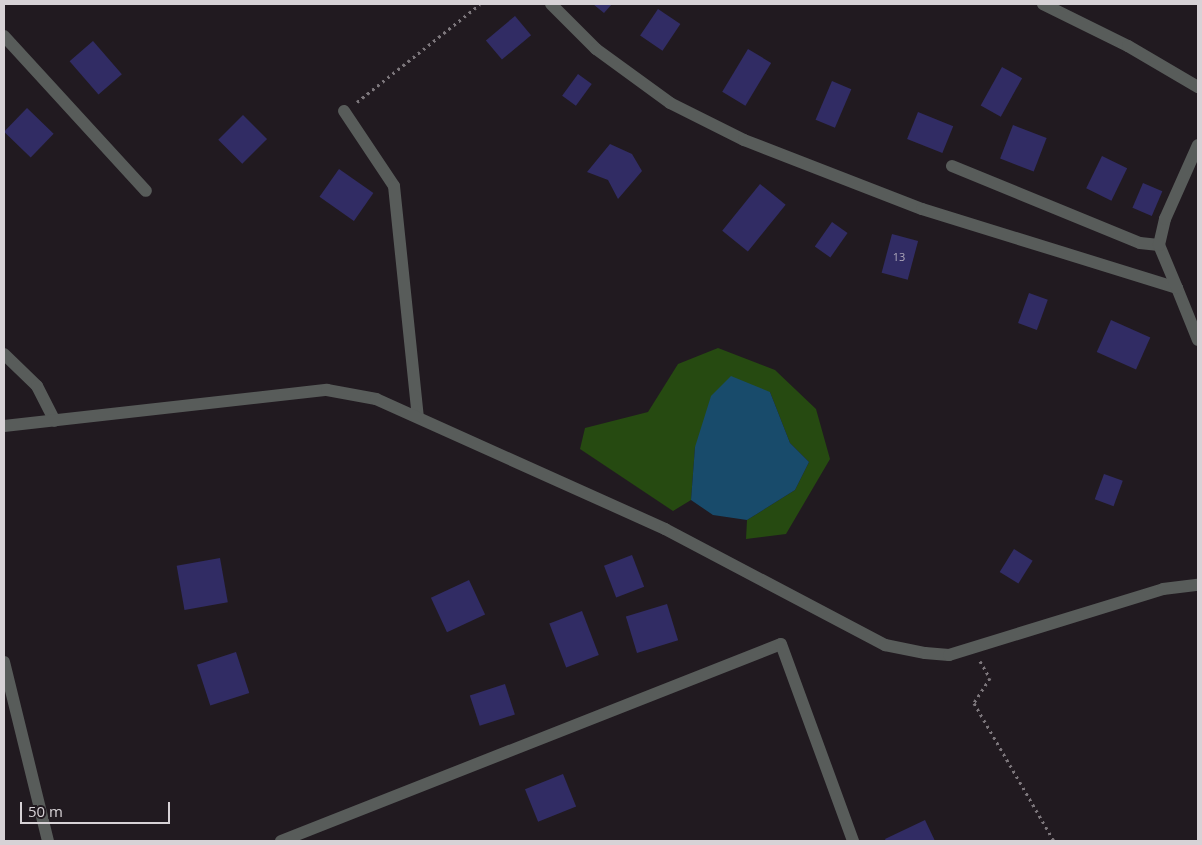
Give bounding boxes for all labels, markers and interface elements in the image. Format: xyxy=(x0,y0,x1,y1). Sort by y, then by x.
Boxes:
house number: 13 xyxy=(893,250,905,264)
scale bar xyxy=(22,792,172,824)
text: 50 m xyxy=(28,801,63,821)

